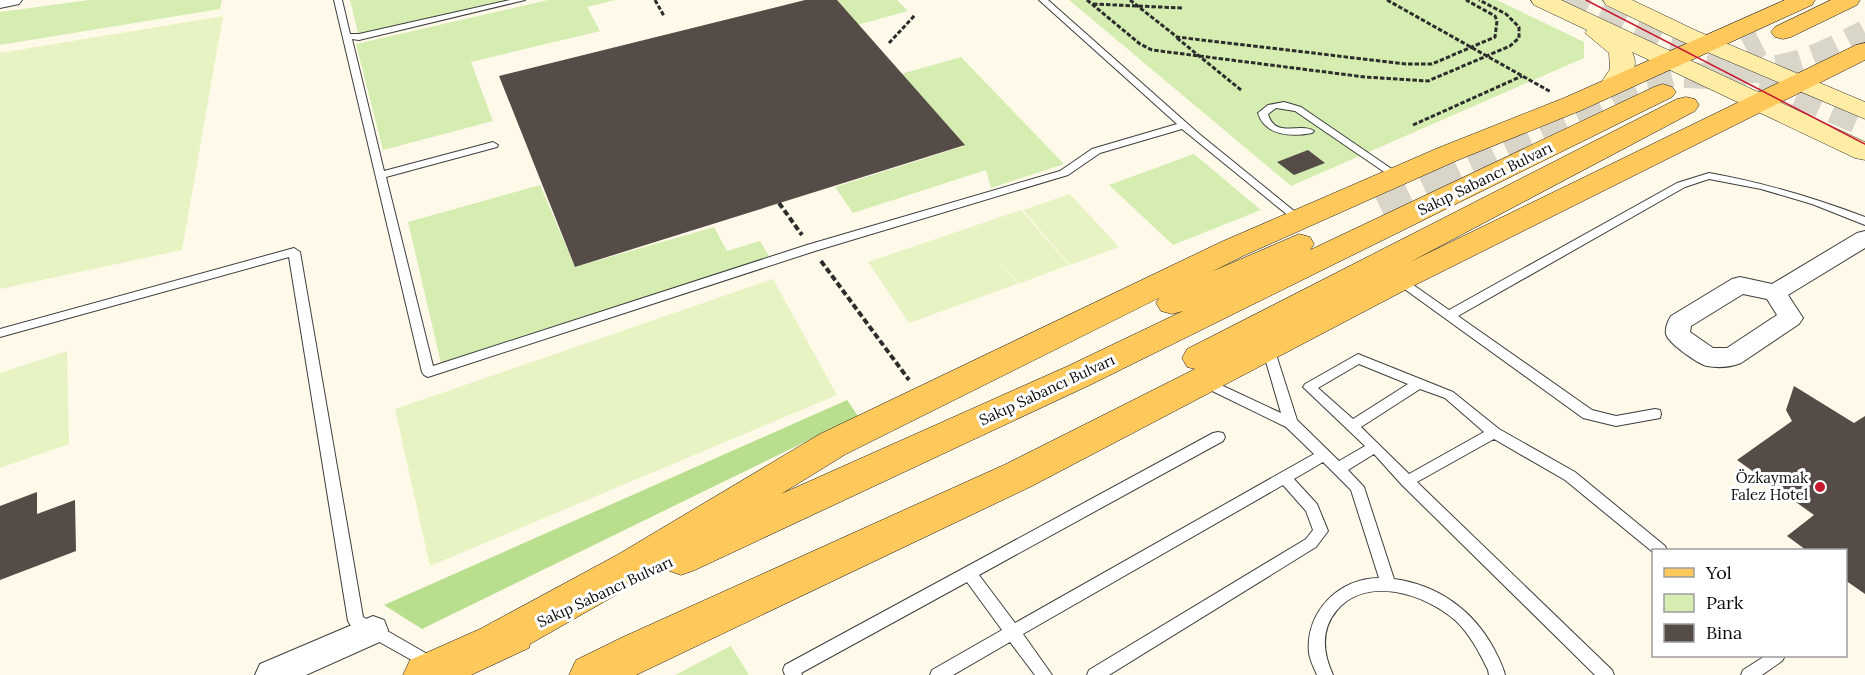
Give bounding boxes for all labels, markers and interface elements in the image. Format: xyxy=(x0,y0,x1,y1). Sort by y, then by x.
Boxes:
street label: Sakıp Sabancı Bulvarı xyxy=(1414,138,1555,219)
street label: Sakıp Sabancı Bulvarı xyxy=(976,350,1118,429)
place label: Özkaymak Falez Hotel xyxy=(1731,468,1808,504)
marker: Özkaymak Falez Hotel xyxy=(1813,480,1827,494)
legend xyxy=(1652,549,1847,657)
street label: Sakıp Sabancı Bulvarı xyxy=(534,552,676,631)
text: Yol xyxy=(1705,561,1732,584)
text: Park xyxy=(1706,591,1744,614)
text: Bina xyxy=(1706,621,1742,644)

